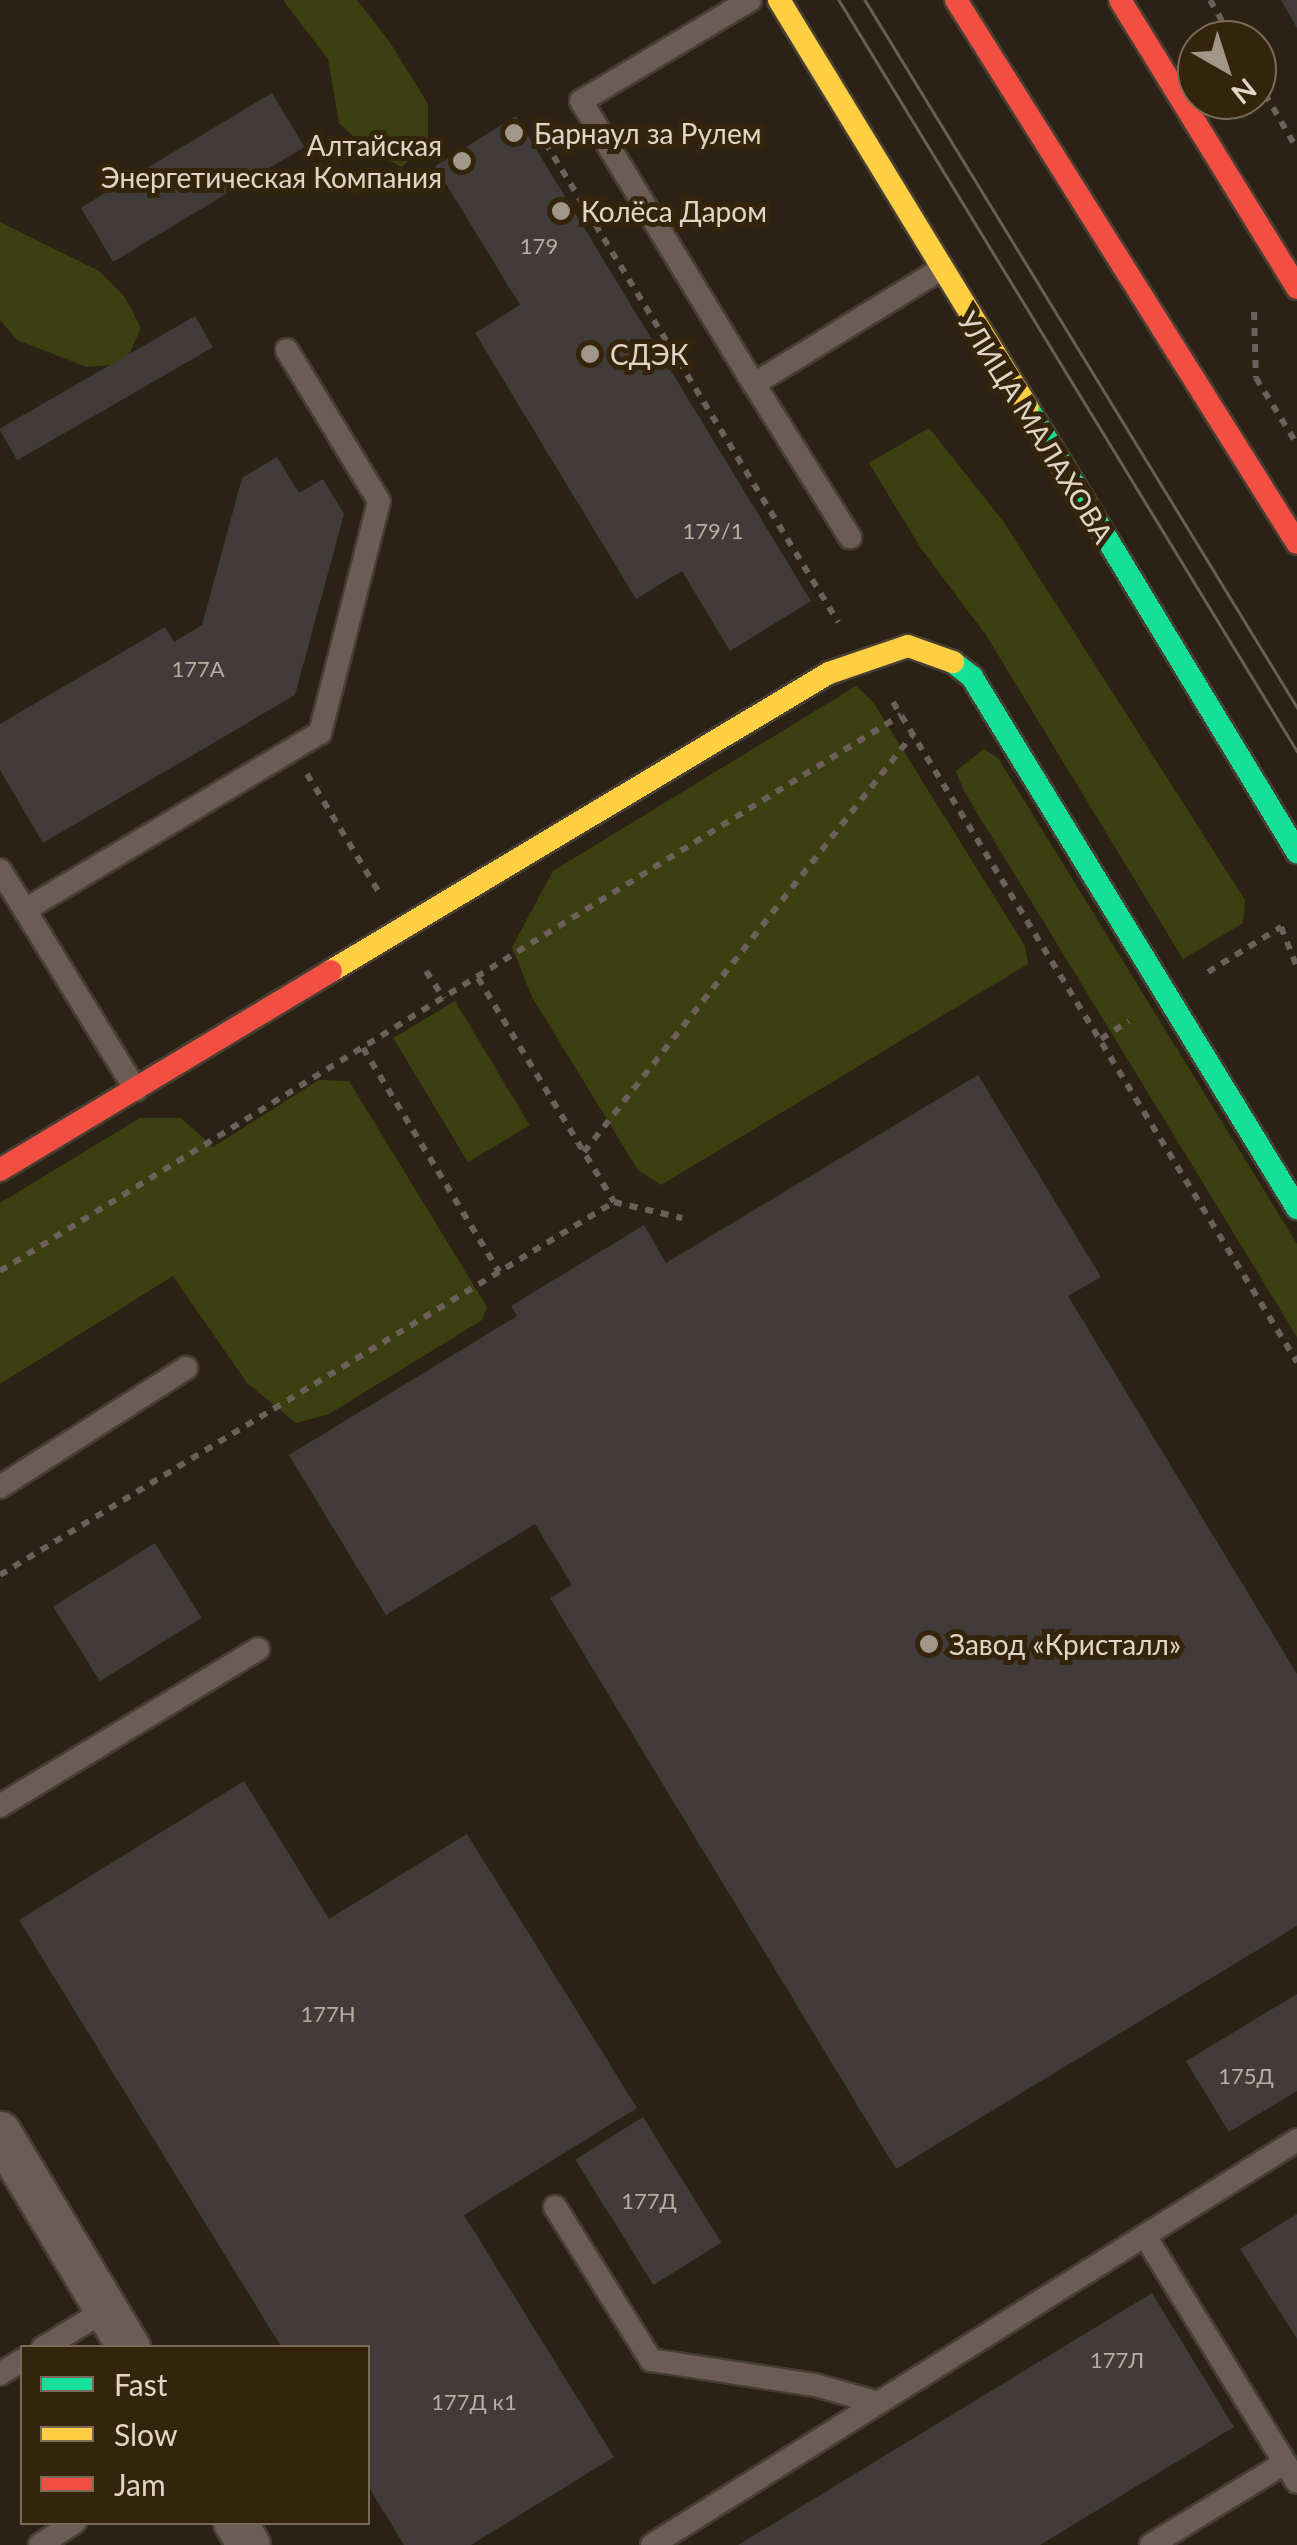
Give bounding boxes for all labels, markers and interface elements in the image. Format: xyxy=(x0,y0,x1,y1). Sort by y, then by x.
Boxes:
north arrow xyxy=(1177,20,1277,120)
text: N xyxy=(1226,72,1264,112)
place label: Барнаул за Рулем xyxy=(534,116,761,150)
marker: Барнаул за Рулем xyxy=(503,122,525,144)
place label: Алтайская Энергетическая Компания xyxy=(101,128,442,194)
marker: Алтайская Энергетическая Компания xyxy=(451,150,473,172)
place label: Колёса Даром xyxy=(581,194,767,228)
marker: Колёса Даром xyxy=(550,200,572,222)
house number: 179 xyxy=(520,233,558,259)
street label: УЛИЦА МАЛАХОВА xyxy=(951,305,1121,549)
place label: СДЭК xyxy=(610,337,688,371)
marker: СДЭК xyxy=(579,343,601,365)
house number: 179/1 xyxy=(683,518,743,544)
house number: 177А xyxy=(171,656,225,682)
place label: Завод «Кристалл» xyxy=(949,1627,1181,1661)
marker: Завод «Кристалл» xyxy=(918,1633,940,1655)
house number: 177Н xyxy=(300,2001,356,2027)
house number: 175Д xyxy=(1218,2063,1274,2089)
house number: 177Д xyxy=(621,2188,677,2214)
legend xyxy=(20,2345,370,2525)
house number: 177Л xyxy=(1090,2347,1144,2373)
text: Fast xyxy=(114,2366,168,2402)
house number: 177Д к1 xyxy=(431,2389,517,2415)
text: Slow xyxy=(114,2416,177,2452)
text: Jam xyxy=(114,2466,166,2502)

